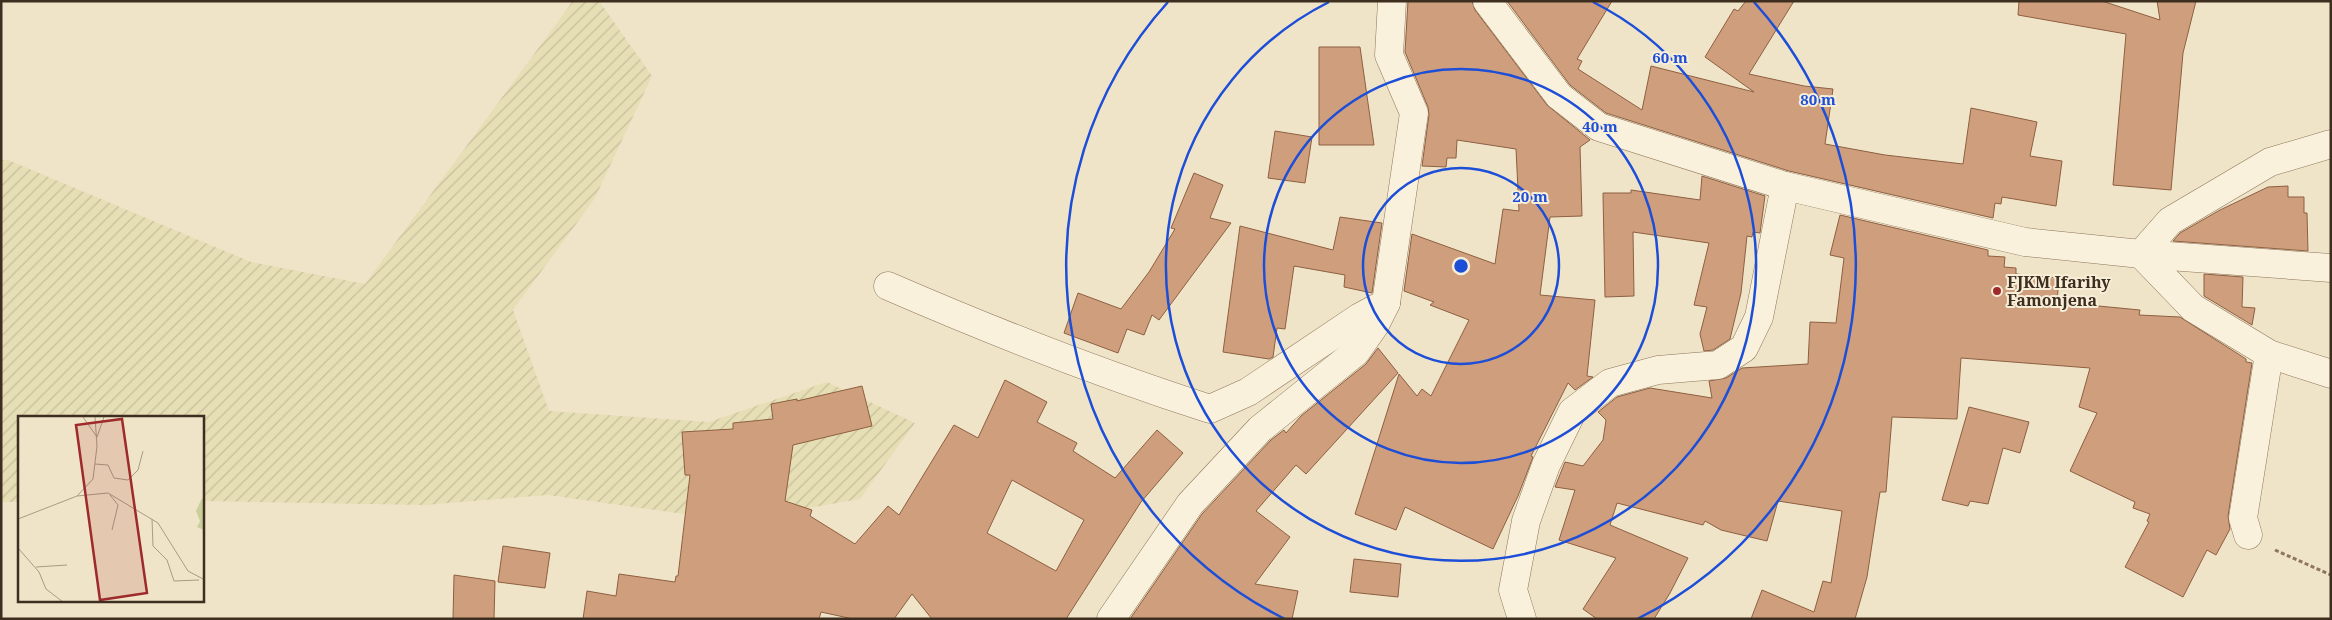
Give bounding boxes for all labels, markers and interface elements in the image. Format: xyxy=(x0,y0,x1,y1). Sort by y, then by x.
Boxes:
text: 60 m xyxy=(1652,47,1688,67)
text: 80 m xyxy=(1800,89,1836,109)
text: 40 m xyxy=(1582,116,1618,136)
text: 20 m xyxy=(1512,186,1548,206)
centre of rings xyxy=(1452,257,1470,275)
place label: FJKM Ifarihy Famonjena xyxy=(2007,271,2111,311)
marker: FJKM Ifarihy Famonjena xyxy=(1991,285,2003,297)
inset map xyxy=(18,416,204,602)

